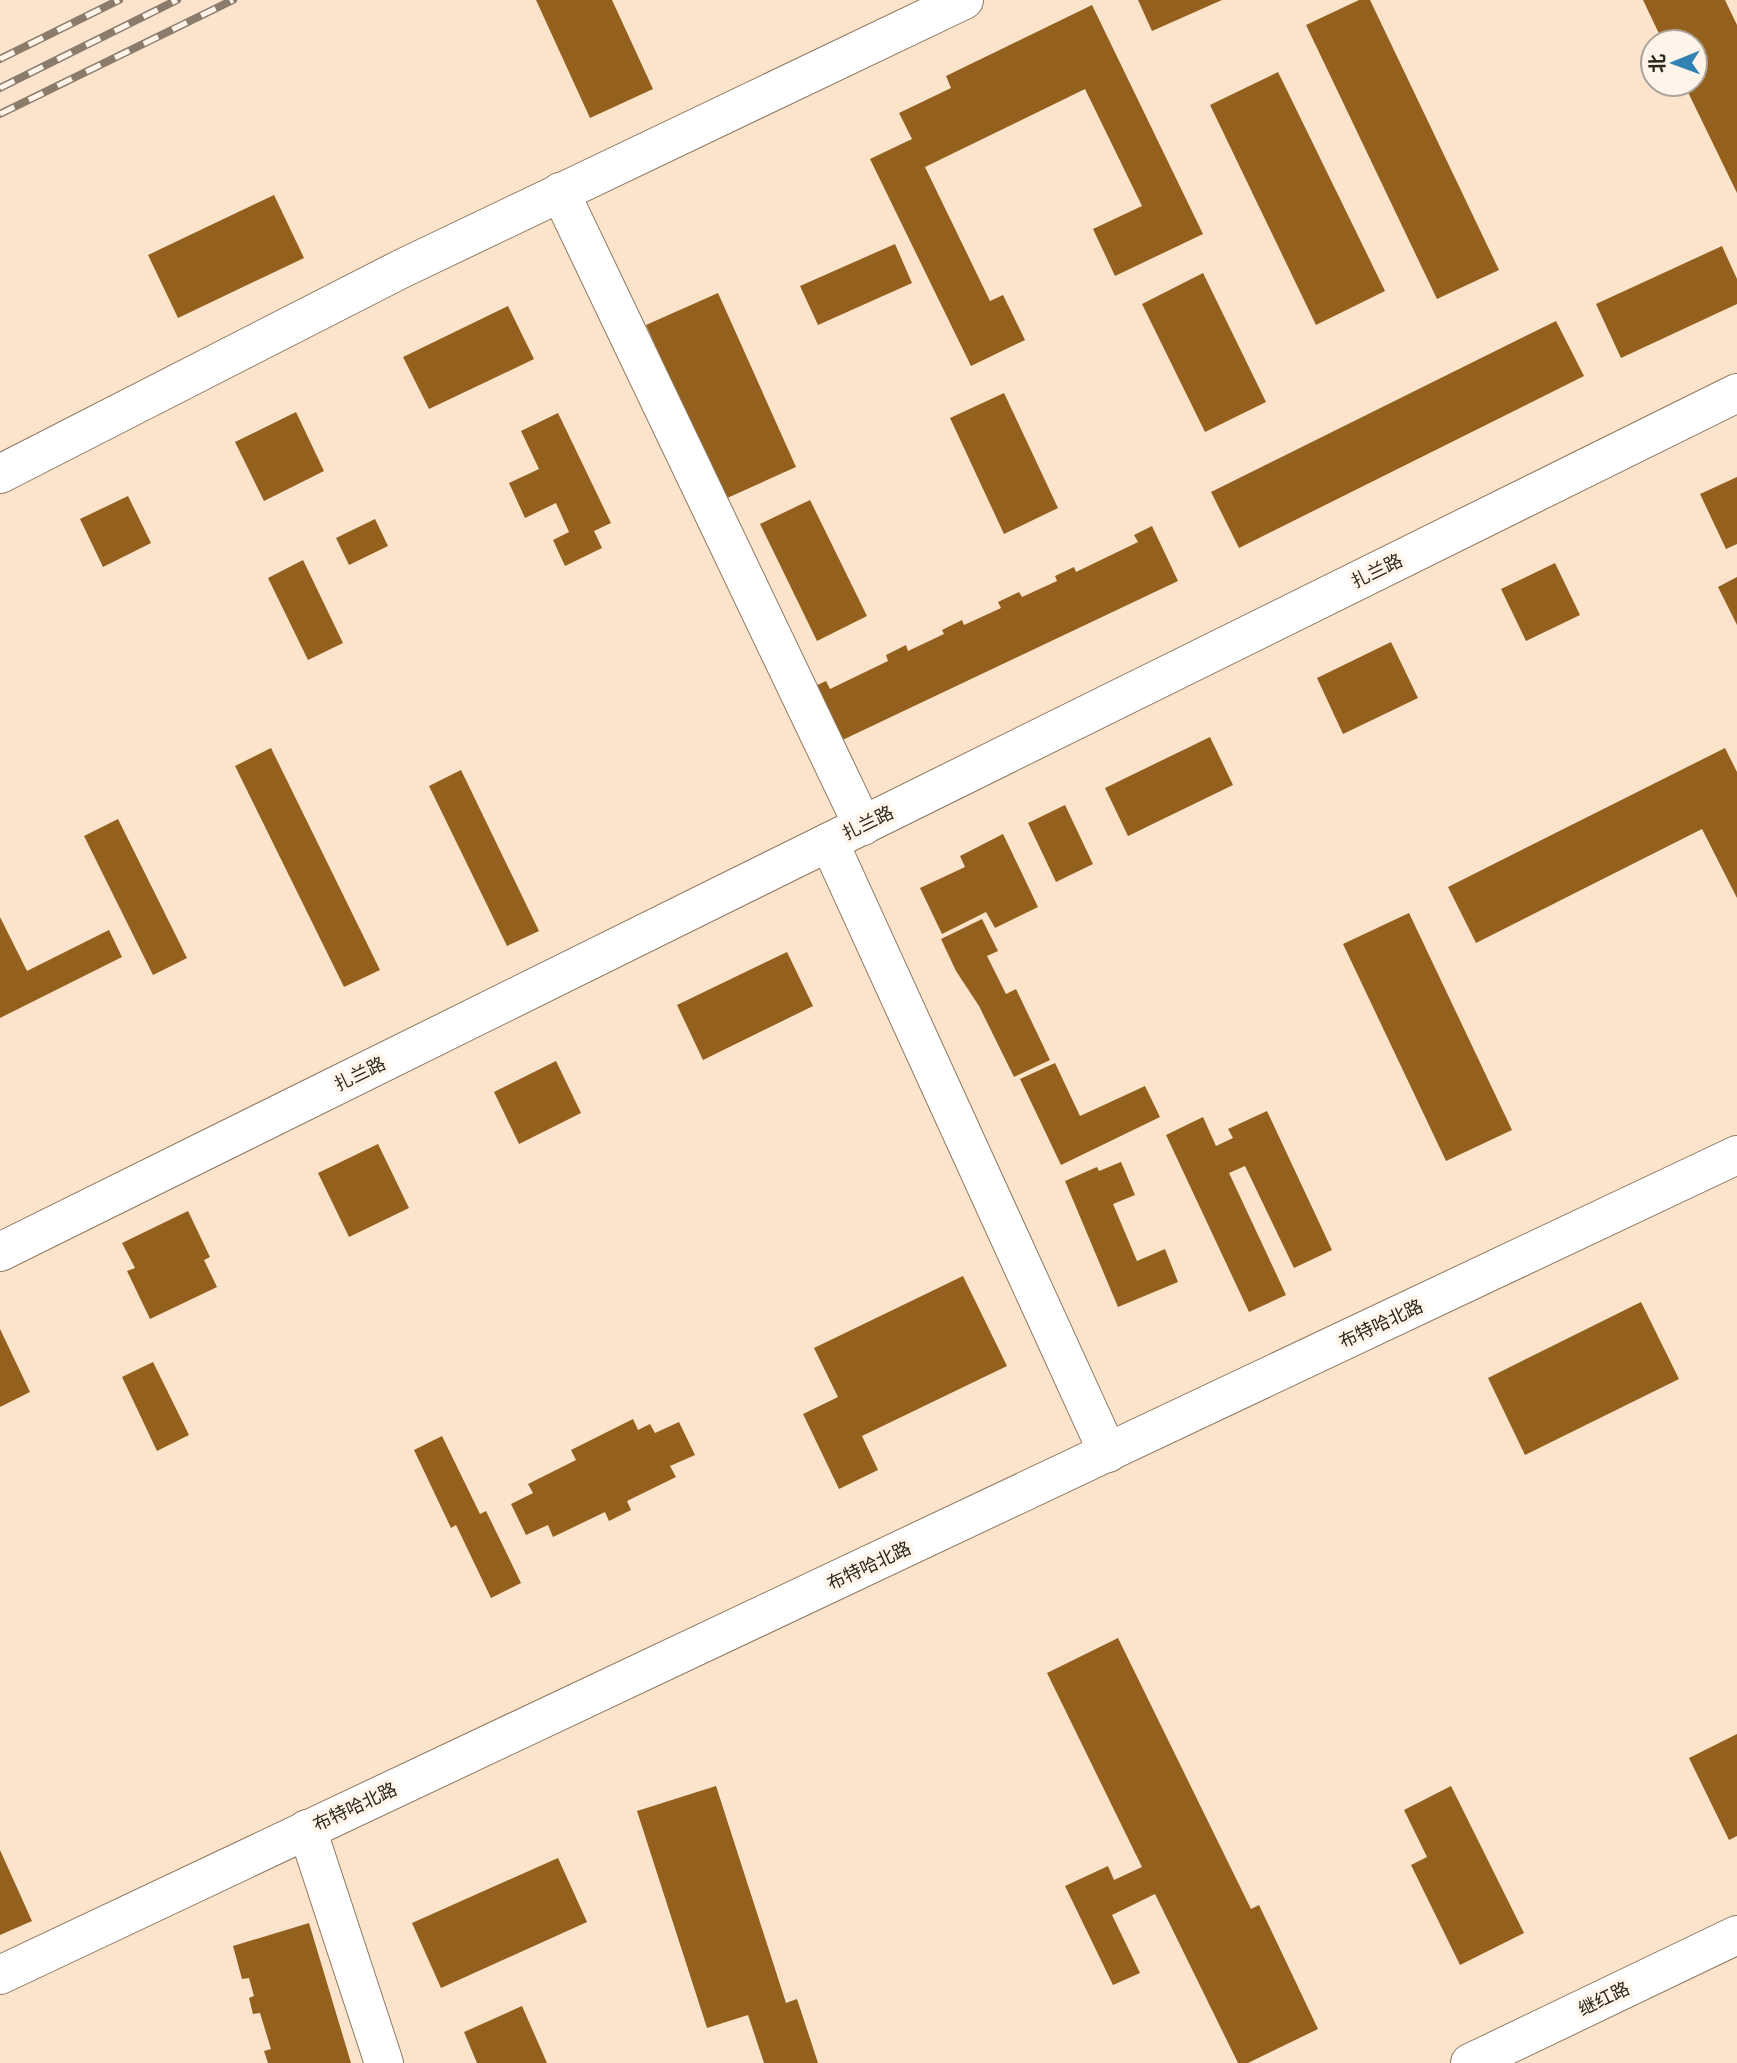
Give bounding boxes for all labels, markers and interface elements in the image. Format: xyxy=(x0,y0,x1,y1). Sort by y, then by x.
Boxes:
north arrow xyxy=(1639,28,1709,98)
text: 北 xyxy=(1644,54,1670,73)
street label: 扎兰路 xyxy=(1347,547,1406,593)
street label: 扎兰路 xyxy=(838,799,897,845)
street label: 扎兰路 xyxy=(330,1050,389,1096)
street label: 布特哈北路 xyxy=(1335,1293,1426,1353)
street label: 布特哈北路 xyxy=(823,1535,914,1595)
street label: 布特哈北路 xyxy=(309,1776,400,1836)
street label: 继红路 xyxy=(1574,1975,1633,2021)

